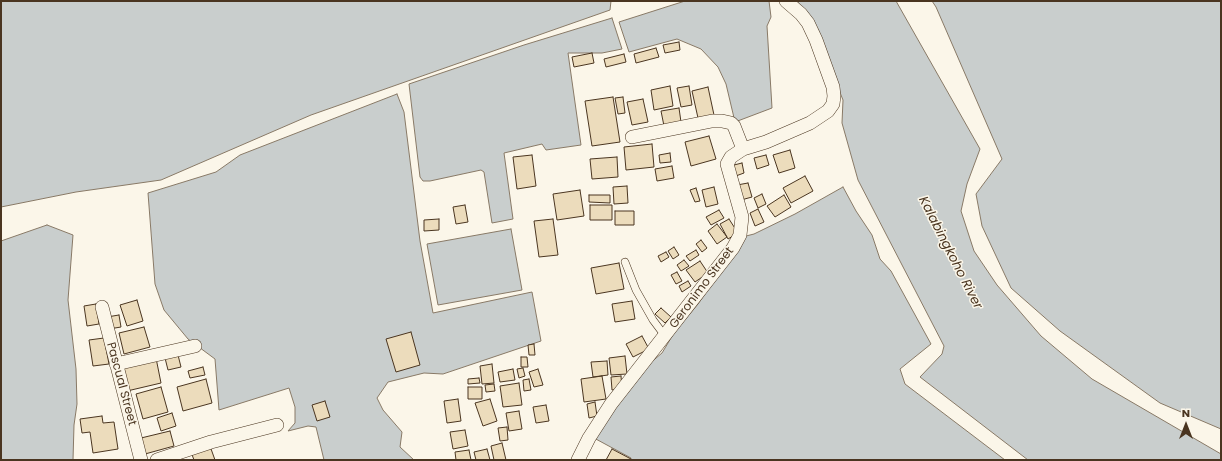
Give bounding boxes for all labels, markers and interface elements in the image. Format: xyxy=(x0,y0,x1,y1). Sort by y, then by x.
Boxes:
water label: Kalabingkoho River xyxy=(915,194,985,312)
street label: Geronimo Street xyxy=(667,245,737,331)
street label: Pascual Street xyxy=(103,341,139,427)
north arrow xyxy=(1166,405,1206,445)
text: N xyxy=(1182,405,1190,421)

